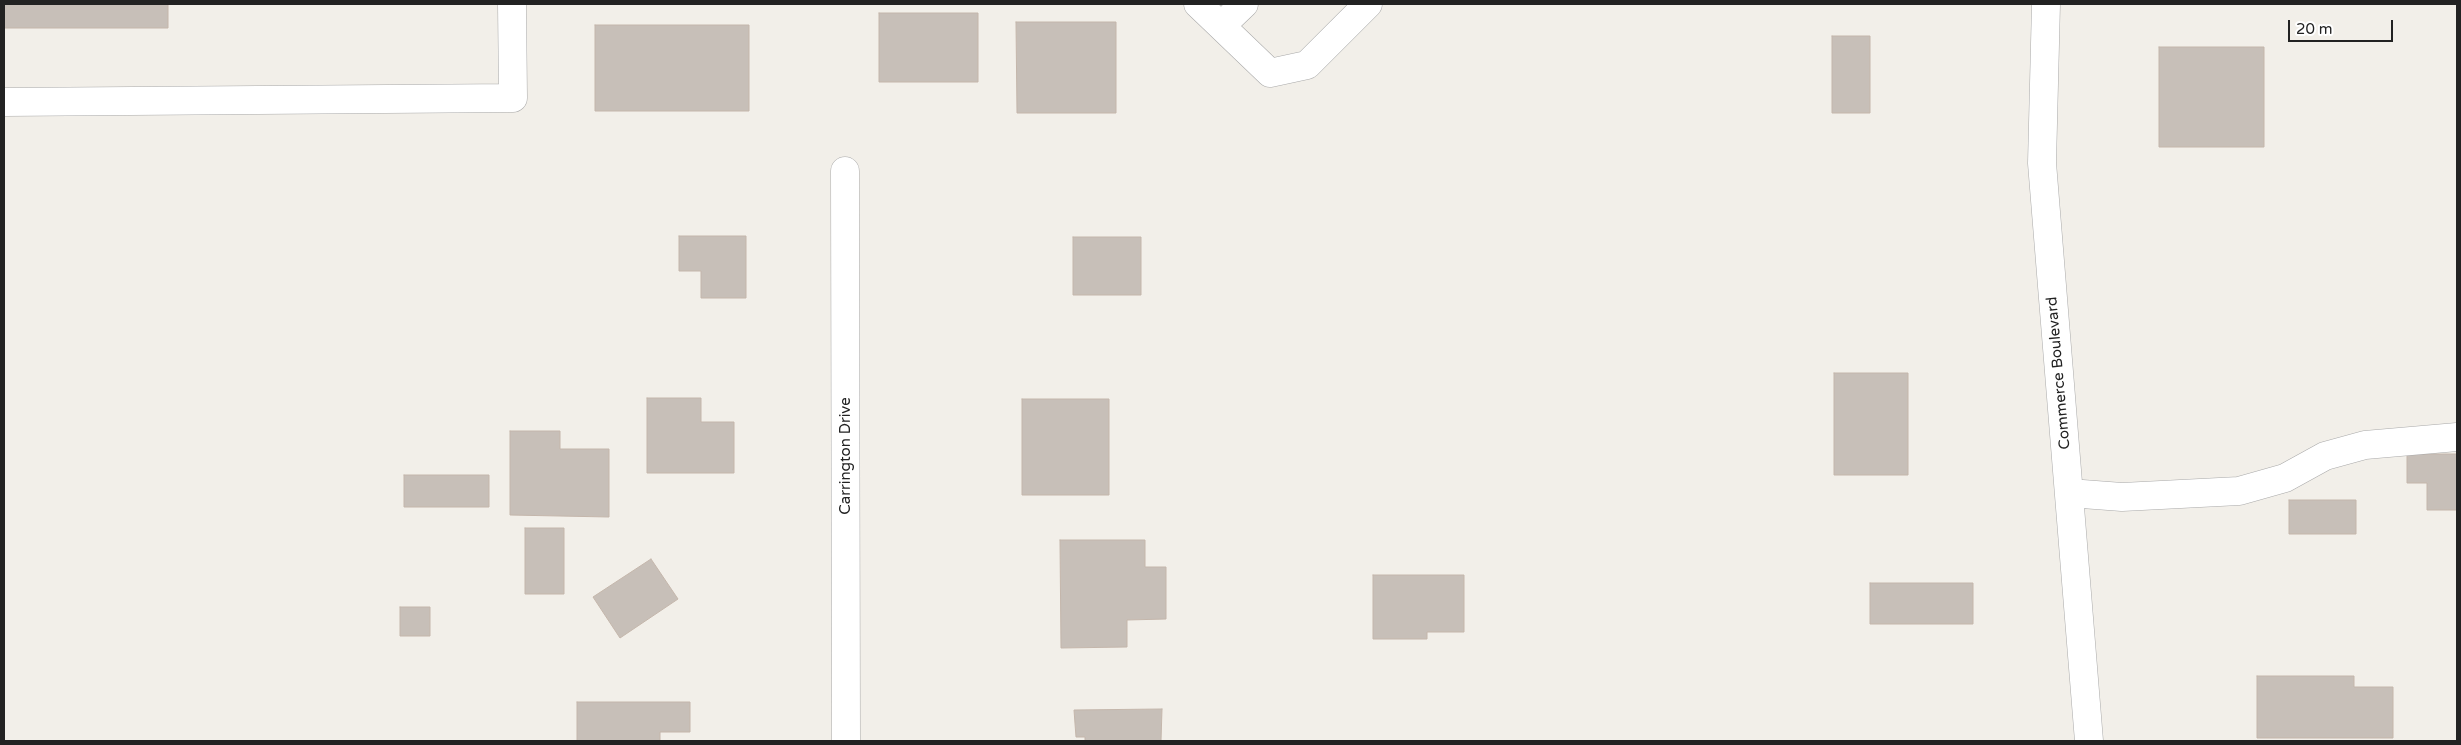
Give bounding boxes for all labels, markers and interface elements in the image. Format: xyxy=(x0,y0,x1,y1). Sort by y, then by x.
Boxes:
scale bar xyxy=(2291,10,2396,42)
text: 20 m xyxy=(2296,20,2333,38)
street label: Commerce Boulevard xyxy=(2043,296,2075,450)
street label: Carrington Drive xyxy=(837,397,855,515)

